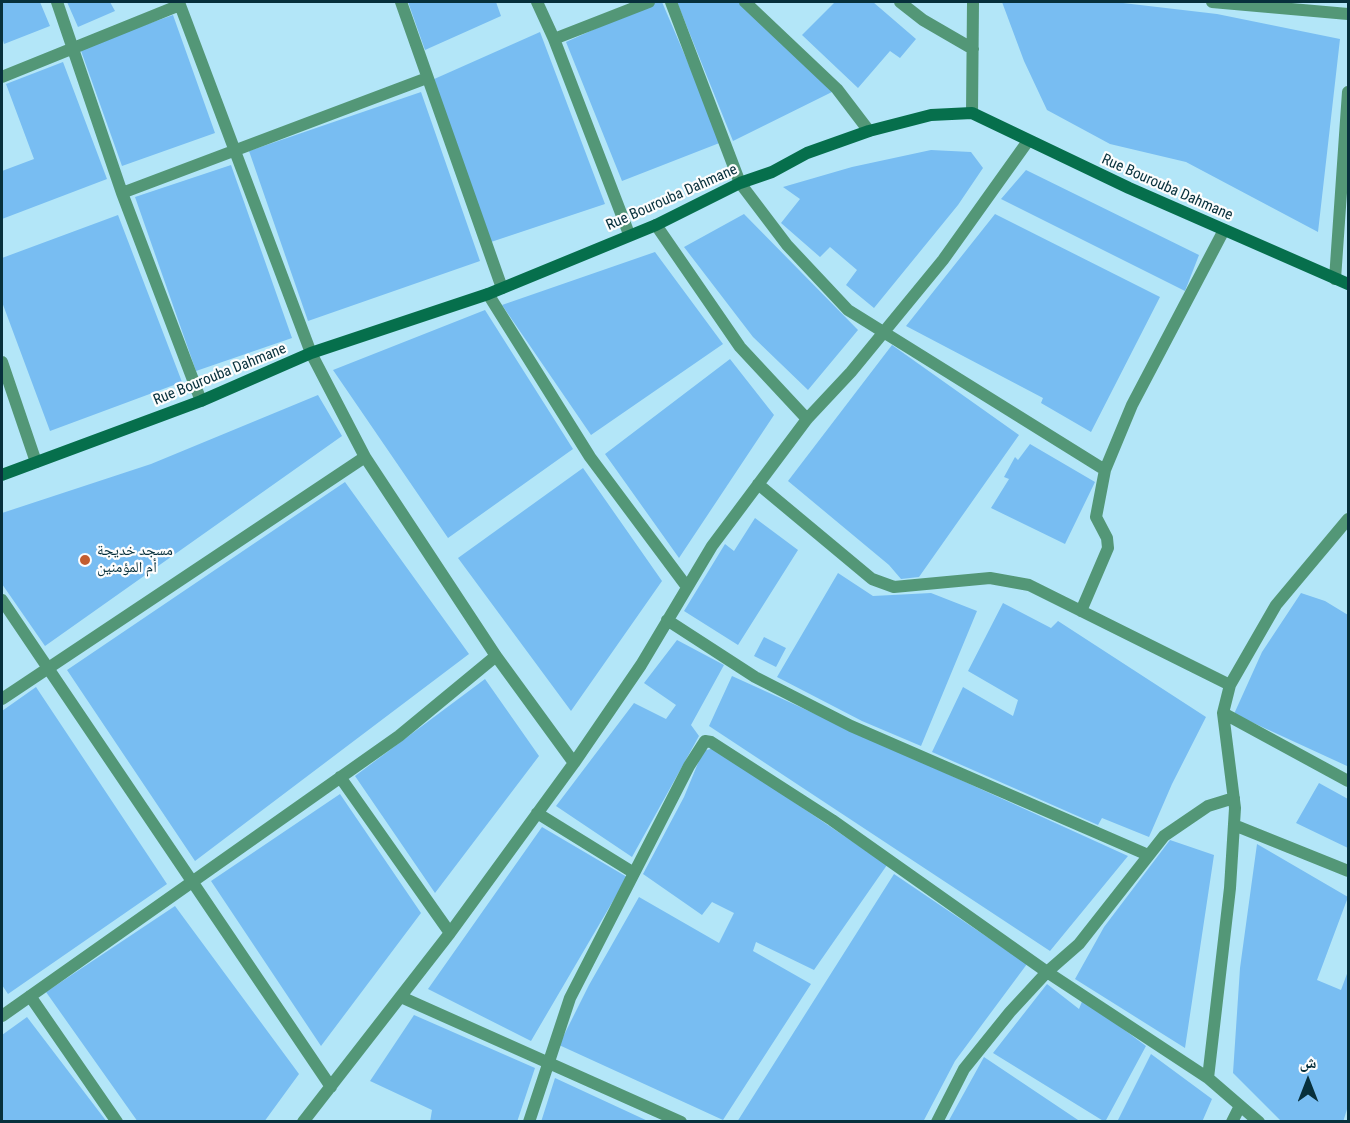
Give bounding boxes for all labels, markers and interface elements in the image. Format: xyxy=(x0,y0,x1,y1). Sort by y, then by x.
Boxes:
street label: Rue Bourouba Dahmane xyxy=(1099,151,1235,225)
street label: Rue Bourouba Dahmane xyxy=(604,161,740,235)
street label: Rue Bourouba Dahmane xyxy=(151,340,289,410)
place label: مسجد خديجة أم المؤمنين xyxy=(97,542,173,577)
marker: مسجد خديجة أم المؤمنين xyxy=(78,553,92,567)
north arrow xyxy=(1278,1051,1338,1111)
text: ش xyxy=(1300,1053,1316,1072)

